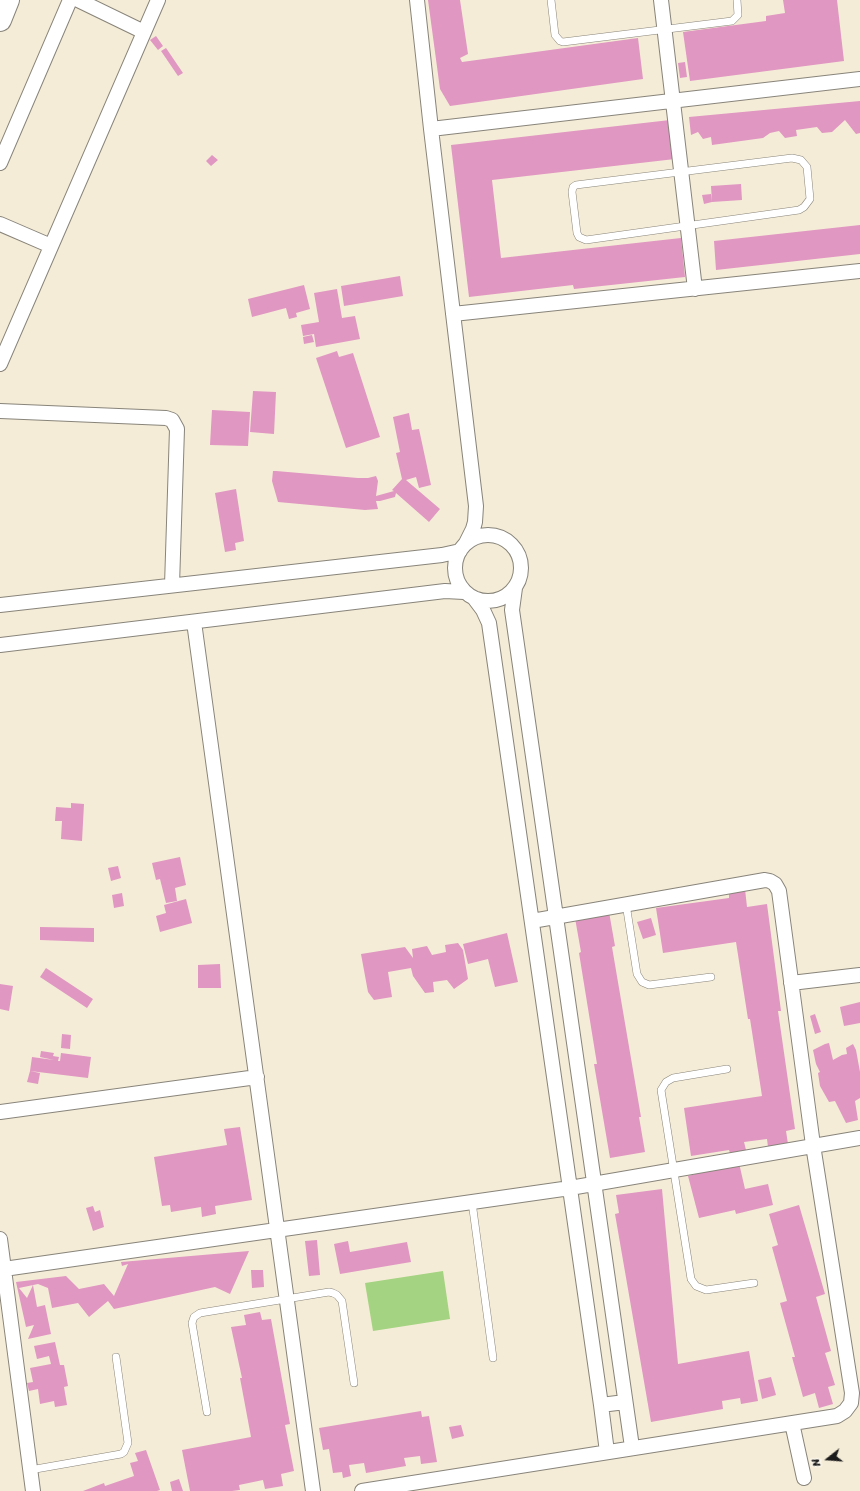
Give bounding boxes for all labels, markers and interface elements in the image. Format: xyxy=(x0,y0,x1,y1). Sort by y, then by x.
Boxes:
north arrow xyxy=(808,1439,848,1479)
text: N xyxy=(806,1456,826,1469)

